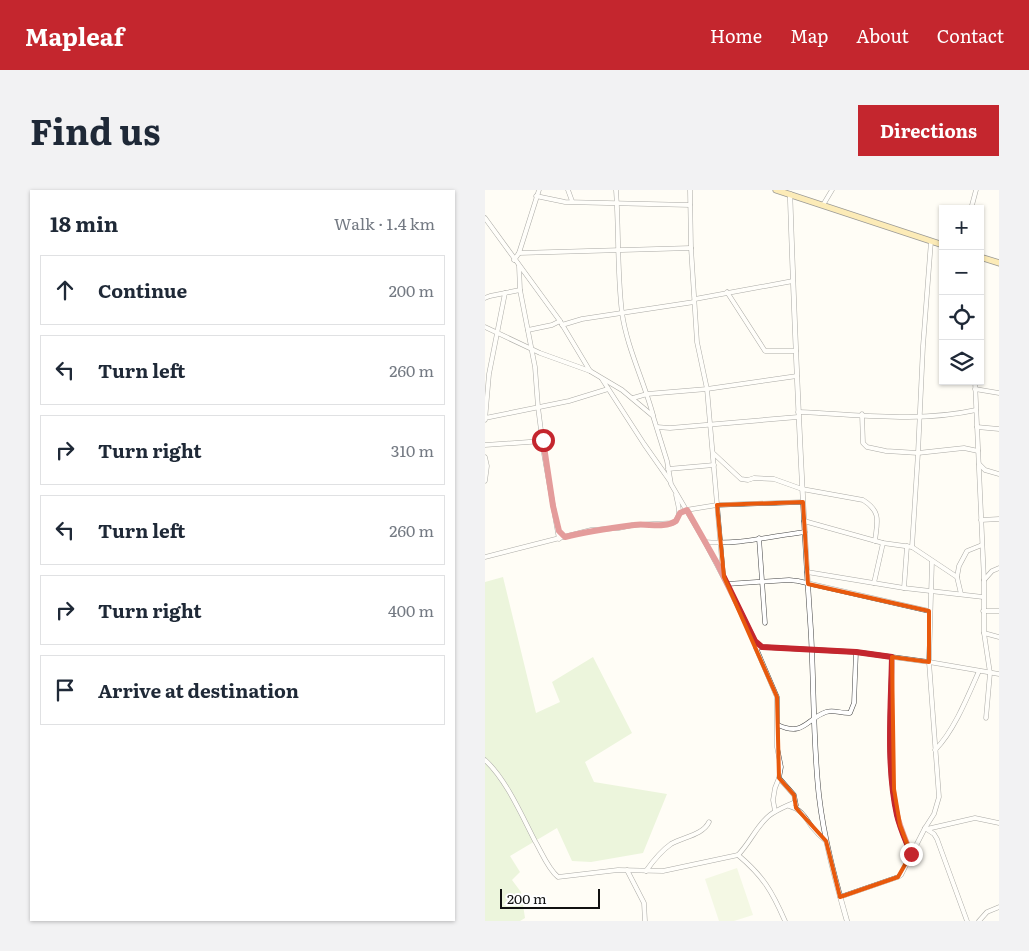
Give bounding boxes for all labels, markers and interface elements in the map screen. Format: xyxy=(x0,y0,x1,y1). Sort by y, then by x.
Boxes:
text: Mapleaf xyxy=(25,18,124,53)
text: Home xyxy=(710,22,762,49)
text: Map xyxy=(790,22,828,49)
text: About xyxy=(856,22,909,49)
text: Contact xyxy=(937,22,1004,49)
text: Find us xyxy=(30,104,160,156)
button: Directions xyxy=(858,105,999,156)
map controls xyxy=(939,205,984,385)
button: + xyxy=(939,205,984,250)
text: 18 min xyxy=(50,207,118,238)
text: Walk · 1.4 km xyxy=(334,211,435,235)
button: − xyxy=(939,250,984,295)
icon: ahead xyxy=(51,276,79,304)
text: Continue xyxy=(98,276,187,304)
text: 200 m xyxy=(389,278,434,302)
button: locate xyxy=(939,295,984,340)
button: layers xyxy=(939,340,984,385)
icon: left xyxy=(51,356,79,384)
text: Turn left xyxy=(98,356,185,384)
text: 260 m xyxy=(389,358,434,382)
route start xyxy=(532,429,555,452)
icon: right xyxy=(51,436,79,464)
text: Turn right xyxy=(98,436,202,464)
text: 310 m xyxy=(391,438,434,462)
icon: left xyxy=(51,516,79,544)
text: Turn left xyxy=(98,516,185,544)
text: 260 m xyxy=(389,518,434,542)
icon: right xyxy=(51,596,79,624)
text: Turn right xyxy=(98,596,202,624)
text: 400 m xyxy=(388,598,434,622)
icon: arrive xyxy=(51,676,79,704)
text: Arrive at destination xyxy=(98,676,299,704)
route end xyxy=(900,843,923,866)
scale bar xyxy=(500,886,600,909)
text: 200 m xyxy=(507,888,547,908)

